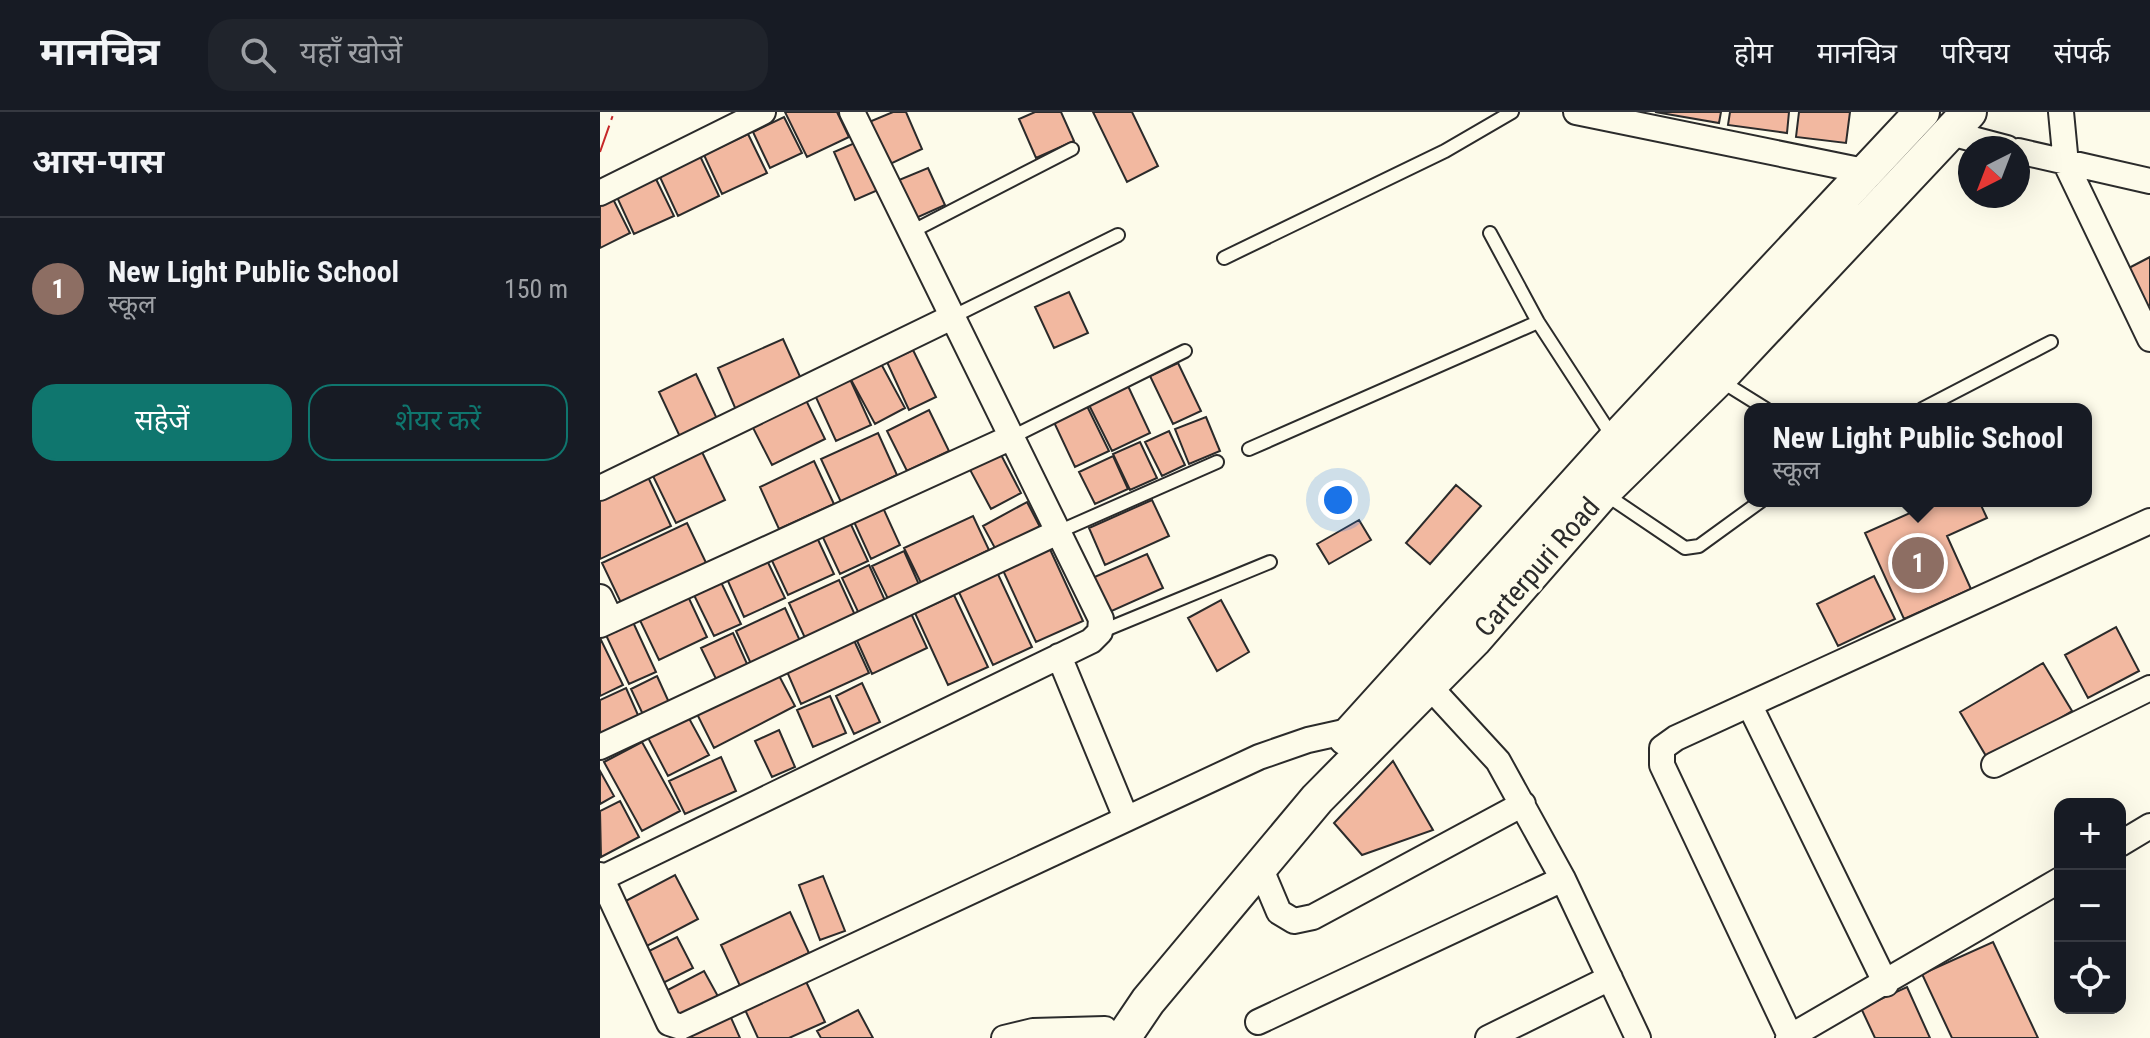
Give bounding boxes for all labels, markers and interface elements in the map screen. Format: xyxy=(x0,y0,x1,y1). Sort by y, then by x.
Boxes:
search box xyxy=(208,19,768,91)
text: मानचित्र xyxy=(40,30,160,74)
icon: search xyxy=(236,33,280,77)
text: यहाँ खोजें xyxy=(300,35,402,70)
text: होम xyxy=(1734,37,1773,70)
text: मानचित्र xyxy=(1817,37,1897,70)
text: परिचय xyxy=(1941,37,2010,70)
text: संपर्क xyxy=(2054,37,2110,70)
north arrow xyxy=(1958,136,2030,208)
text: आस-पास xyxy=(32,141,164,181)
text: New Light Public School xyxy=(108,254,399,289)
text: 1 xyxy=(51,274,65,304)
text: 150 m xyxy=(504,274,568,304)
text: स्कूल xyxy=(108,289,156,319)
button: सहेजें xyxy=(32,384,292,461)
button: शेयर करें xyxy=(308,384,568,461)
popup xyxy=(1744,403,2092,507)
text: New Light Public School xyxy=(1772,420,2064,455)
text: स्कूल xyxy=(1772,455,1820,485)
your location xyxy=(1318,480,1358,520)
street label: Carterpuri Road xyxy=(1468,491,1606,643)
pin: 1 xyxy=(1892,533,1944,593)
map controls xyxy=(2054,798,2126,1014)
button: + xyxy=(2054,798,2126,870)
button: − xyxy=(2054,870,2126,942)
button: locate xyxy=(2054,942,2126,1014)

